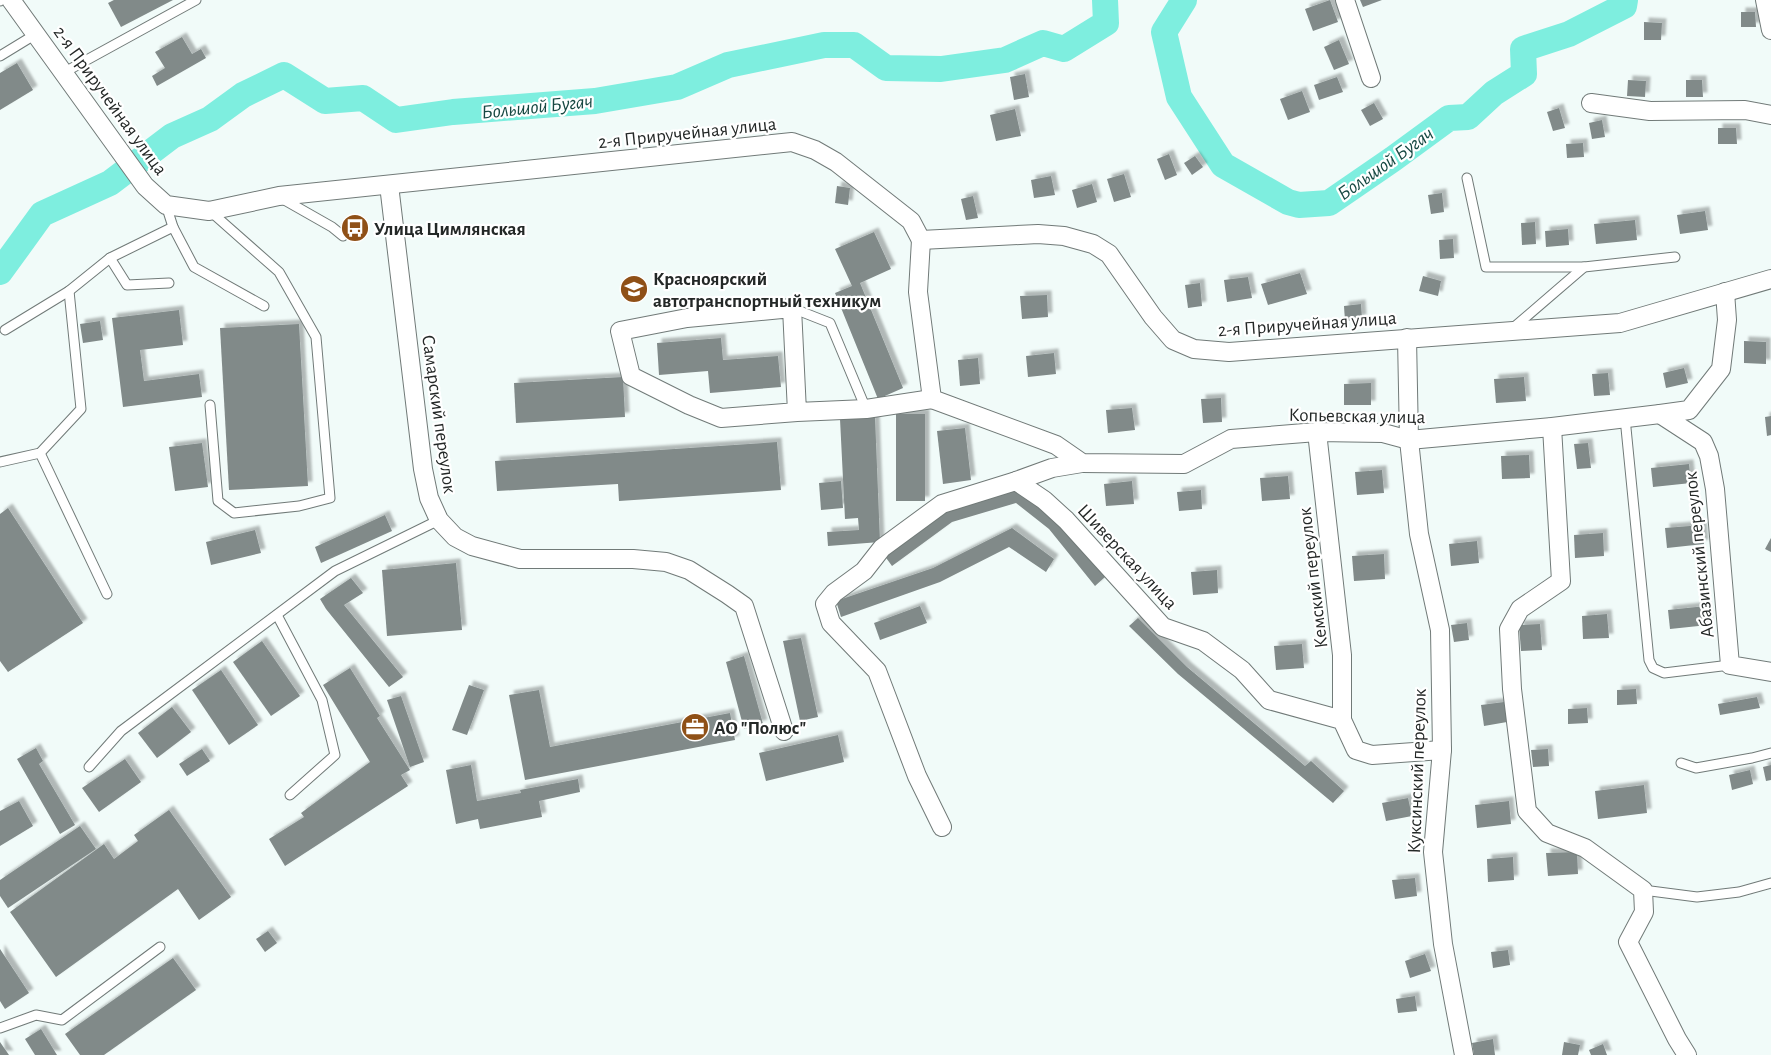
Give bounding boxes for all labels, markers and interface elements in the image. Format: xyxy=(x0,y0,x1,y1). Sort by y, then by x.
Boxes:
street label: 2-я Приручейная улица xyxy=(49,23,170,179)
water label: Большой Бугач xyxy=(480,91,594,123)
street label: 2-я Приручейная улица xyxy=(597,115,778,152)
water label: Большой Бугач xyxy=(1334,123,1437,204)
bus stop icon: Улица Цимлянская xyxy=(340,213,370,243)
place label: Улица Цимлянская xyxy=(374,220,526,239)
place label: Красноярский автотранспортный техникум xyxy=(653,270,881,311)
school or university icon: Красноярский автотранспортный техникум xyxy=(619,274,649,304)
street label: 2-я Приручейная улица xyxy=(1217,309,1397,340)
street label: Самарский переулок xyxy=(418,334,459,495)
street label: Копьевская улица xyxy=(1289,406,1426,427)
street label: Абазинский переулок xyxy=(1681,470,1718,639)
street label: Шиверская улица xyxy=(1074,501,1180,614)
street label: Кемский переулок xyxy=(1295,506,1332,649)
street label: Куксинский переулок xyxy=(1405,688,1430,854)
office icon: АО "Полюс" xyxy=(680,712,710,742)
place label: АО "Полюс" xyxy=(714,719,806,738)

